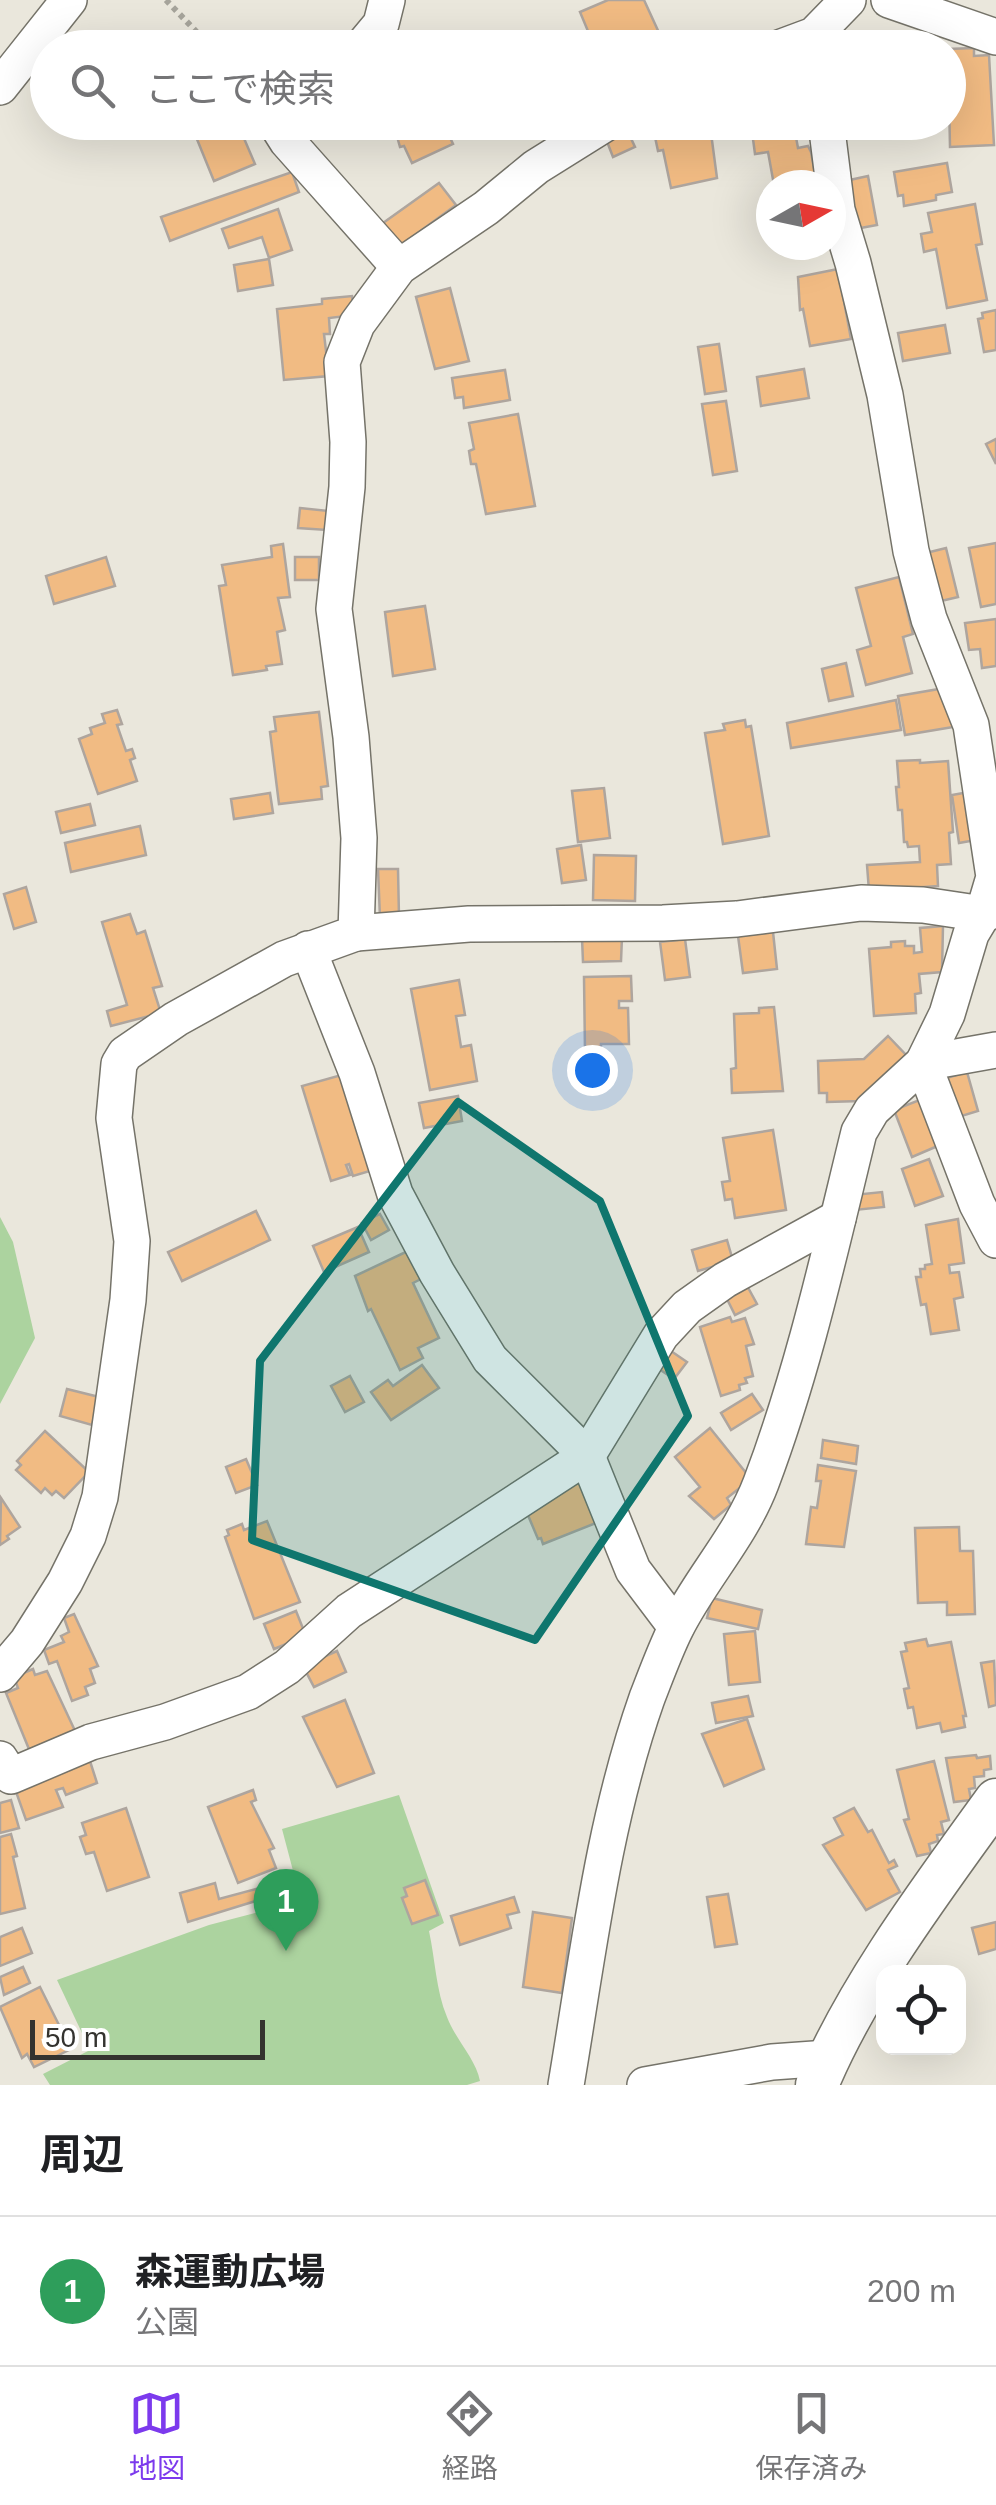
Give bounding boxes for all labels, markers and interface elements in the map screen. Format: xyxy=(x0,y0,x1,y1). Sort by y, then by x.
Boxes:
search box xyxy=(30,30,966,140)
icon: search xyxy=(65,58,120,113)
text: ここで検索 xyxy=(145,68,335,110)
north arrow xyxy=(756,170,846,260)
your location xyxy=(567,1045,618,1096)
pin: 1 xyxy=(254,1868,318,1951)
map controls xyxy=(876,1965,966,2055)
button: locate xyxy=(876,1965,966,2055)
scale bar xyxy=(30,2015,265,2060)
text: 50 m xyxy=(45,2022,107,2053)
text: 周辺 xyxy=(40,2131,124,2178)
text: 森運動広場 xyxy=(135,2251,325,2293)
text: 1 xyxy=(64,2273,81,2309)
text: 200 m xyxy=(867,2273,956,2309)
text: 公園 xyxy=(135,2304,199,2340)
tab: 地図 xyxy=(129,2386,185,2486)
tab: 経路 xyxy=(442,2386,498,2486)
tab: 保存済み xyxy=(755,2386,867,2486)

